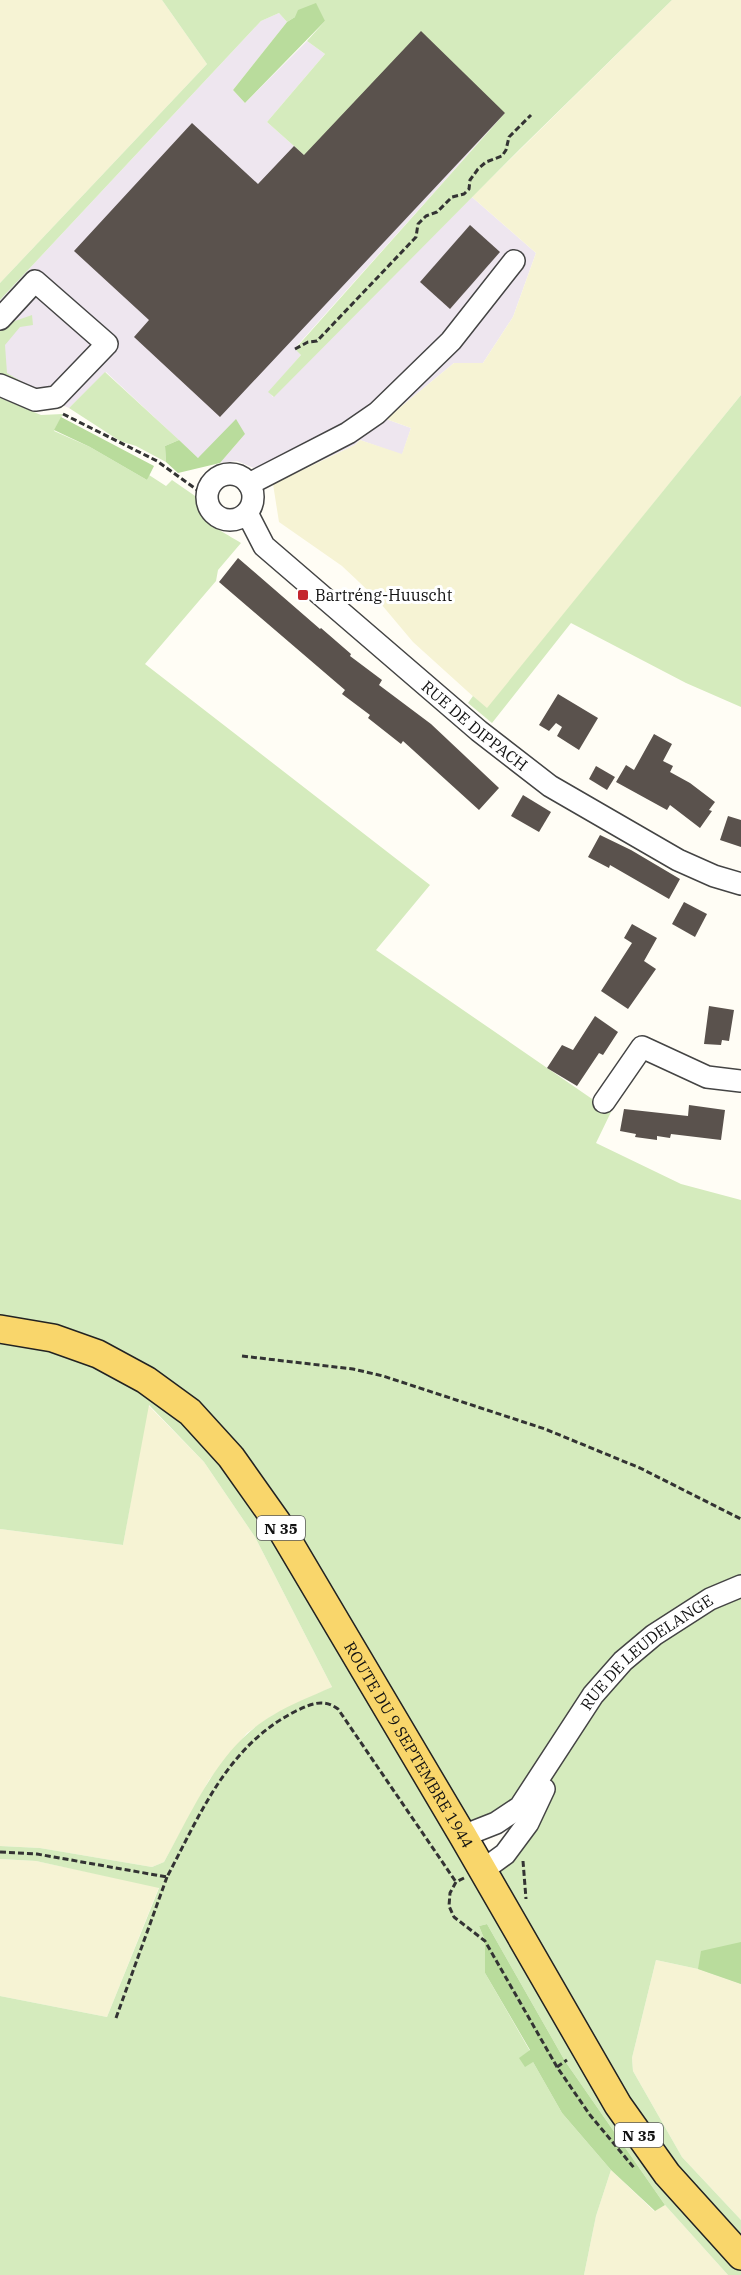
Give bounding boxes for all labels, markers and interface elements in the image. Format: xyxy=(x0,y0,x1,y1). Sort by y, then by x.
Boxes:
place label: Bartréng-Huuscht xyxy=(315,585,453,605)
marker: Bartréng-Huuscht xyxy=(296,588,310,602)
street label: RUE DE DIPPACH xyxy=(418,676,532,775)
road number: N 35 xyxy=(257,1516,305,1540)
street label: RUE DE LEUDELANGE xyxy=(576,1590,717,1714)
street label: ROUTE DU 9 SEPTEMBRE 1944 xyxy=(340,1638,478,1852)
road number: N 35 xyxy=(615,2123,663,2147)

